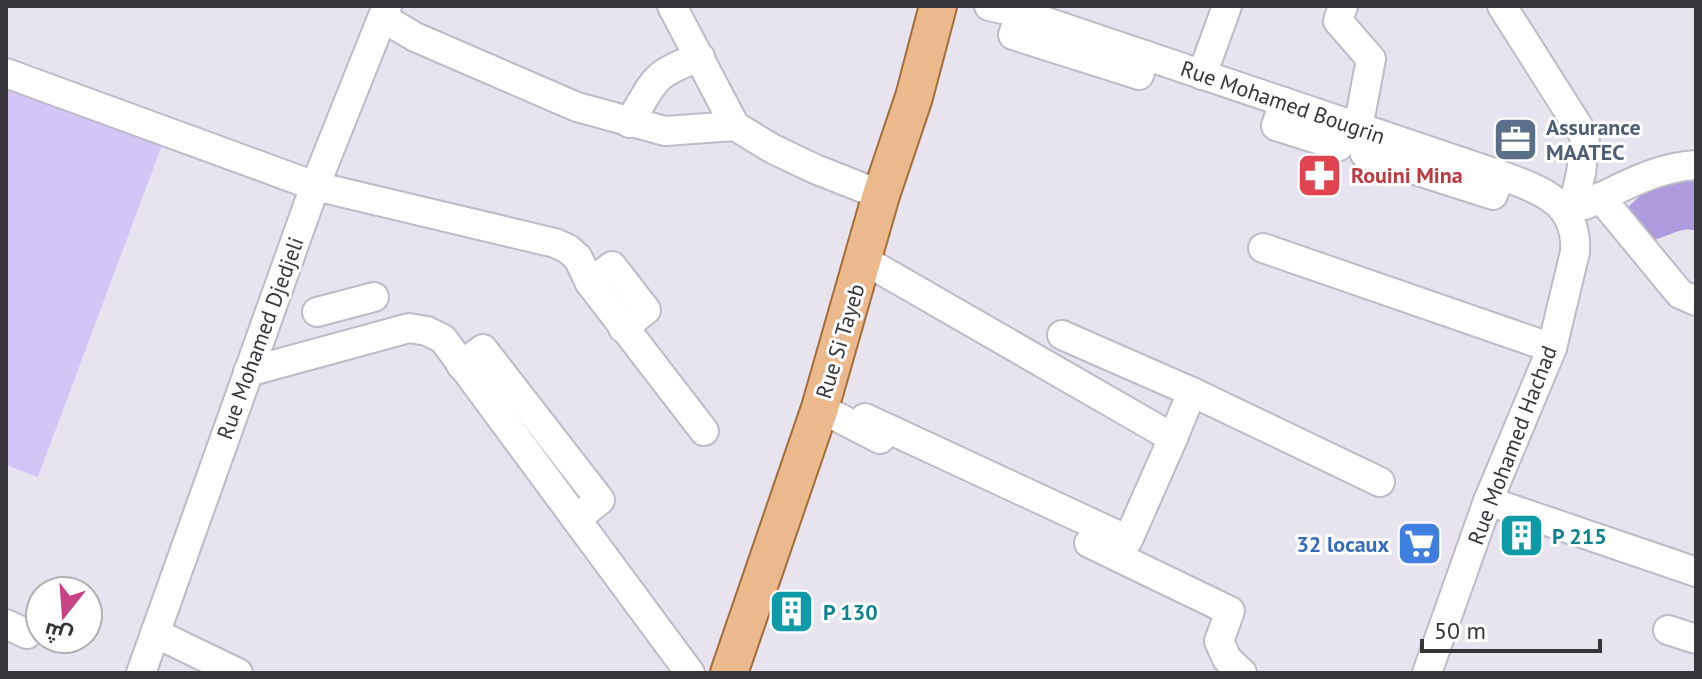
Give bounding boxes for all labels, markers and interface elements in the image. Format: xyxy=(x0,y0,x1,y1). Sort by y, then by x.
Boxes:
street label: Rue Mohamed Bougrin xyxy=(1177,54,1389,150)
place label: Assurance MAATEC xyxy=(1546,113,1641,166)
office icon: Assurance MAATEC xyxy=(1491,116,1539,164)
pharmacy icon: Rouini Mina xyxy=(1296,151,1344,199)
place label: Rouini Mina xyxy=(1351,161,1463,189)
street label: Rue Mohamed Djedjeli xyxy=(210,233,310,443)
street label: Rue Si Tayeb xyxy=(809,280,871,402)
street label: Rue Mohamed Hachad xyxy=(1461,341,1563,549)
building icon: P 215 xyxy=(1497,512,1545,560)
supermarket icon: 32 locaux xyxy=(1396,520,1444,568)
place label: P 215 xyxy=(1552,522,1607,550)
place label: 32 locaux xyxy=(1296,530,1389,558)
north arrow xyxy=(24,575,104,655)
building icon: P 130 xyxy=(768,588,816,636)
place label: P 130 xyxy=(823,598,878,626)
scale bar xyxy=(1422,603,1600,653)
text: 50 m xyxy=(1434,615,1486,646)
text: ش xyxy=(41,617,76,652)

